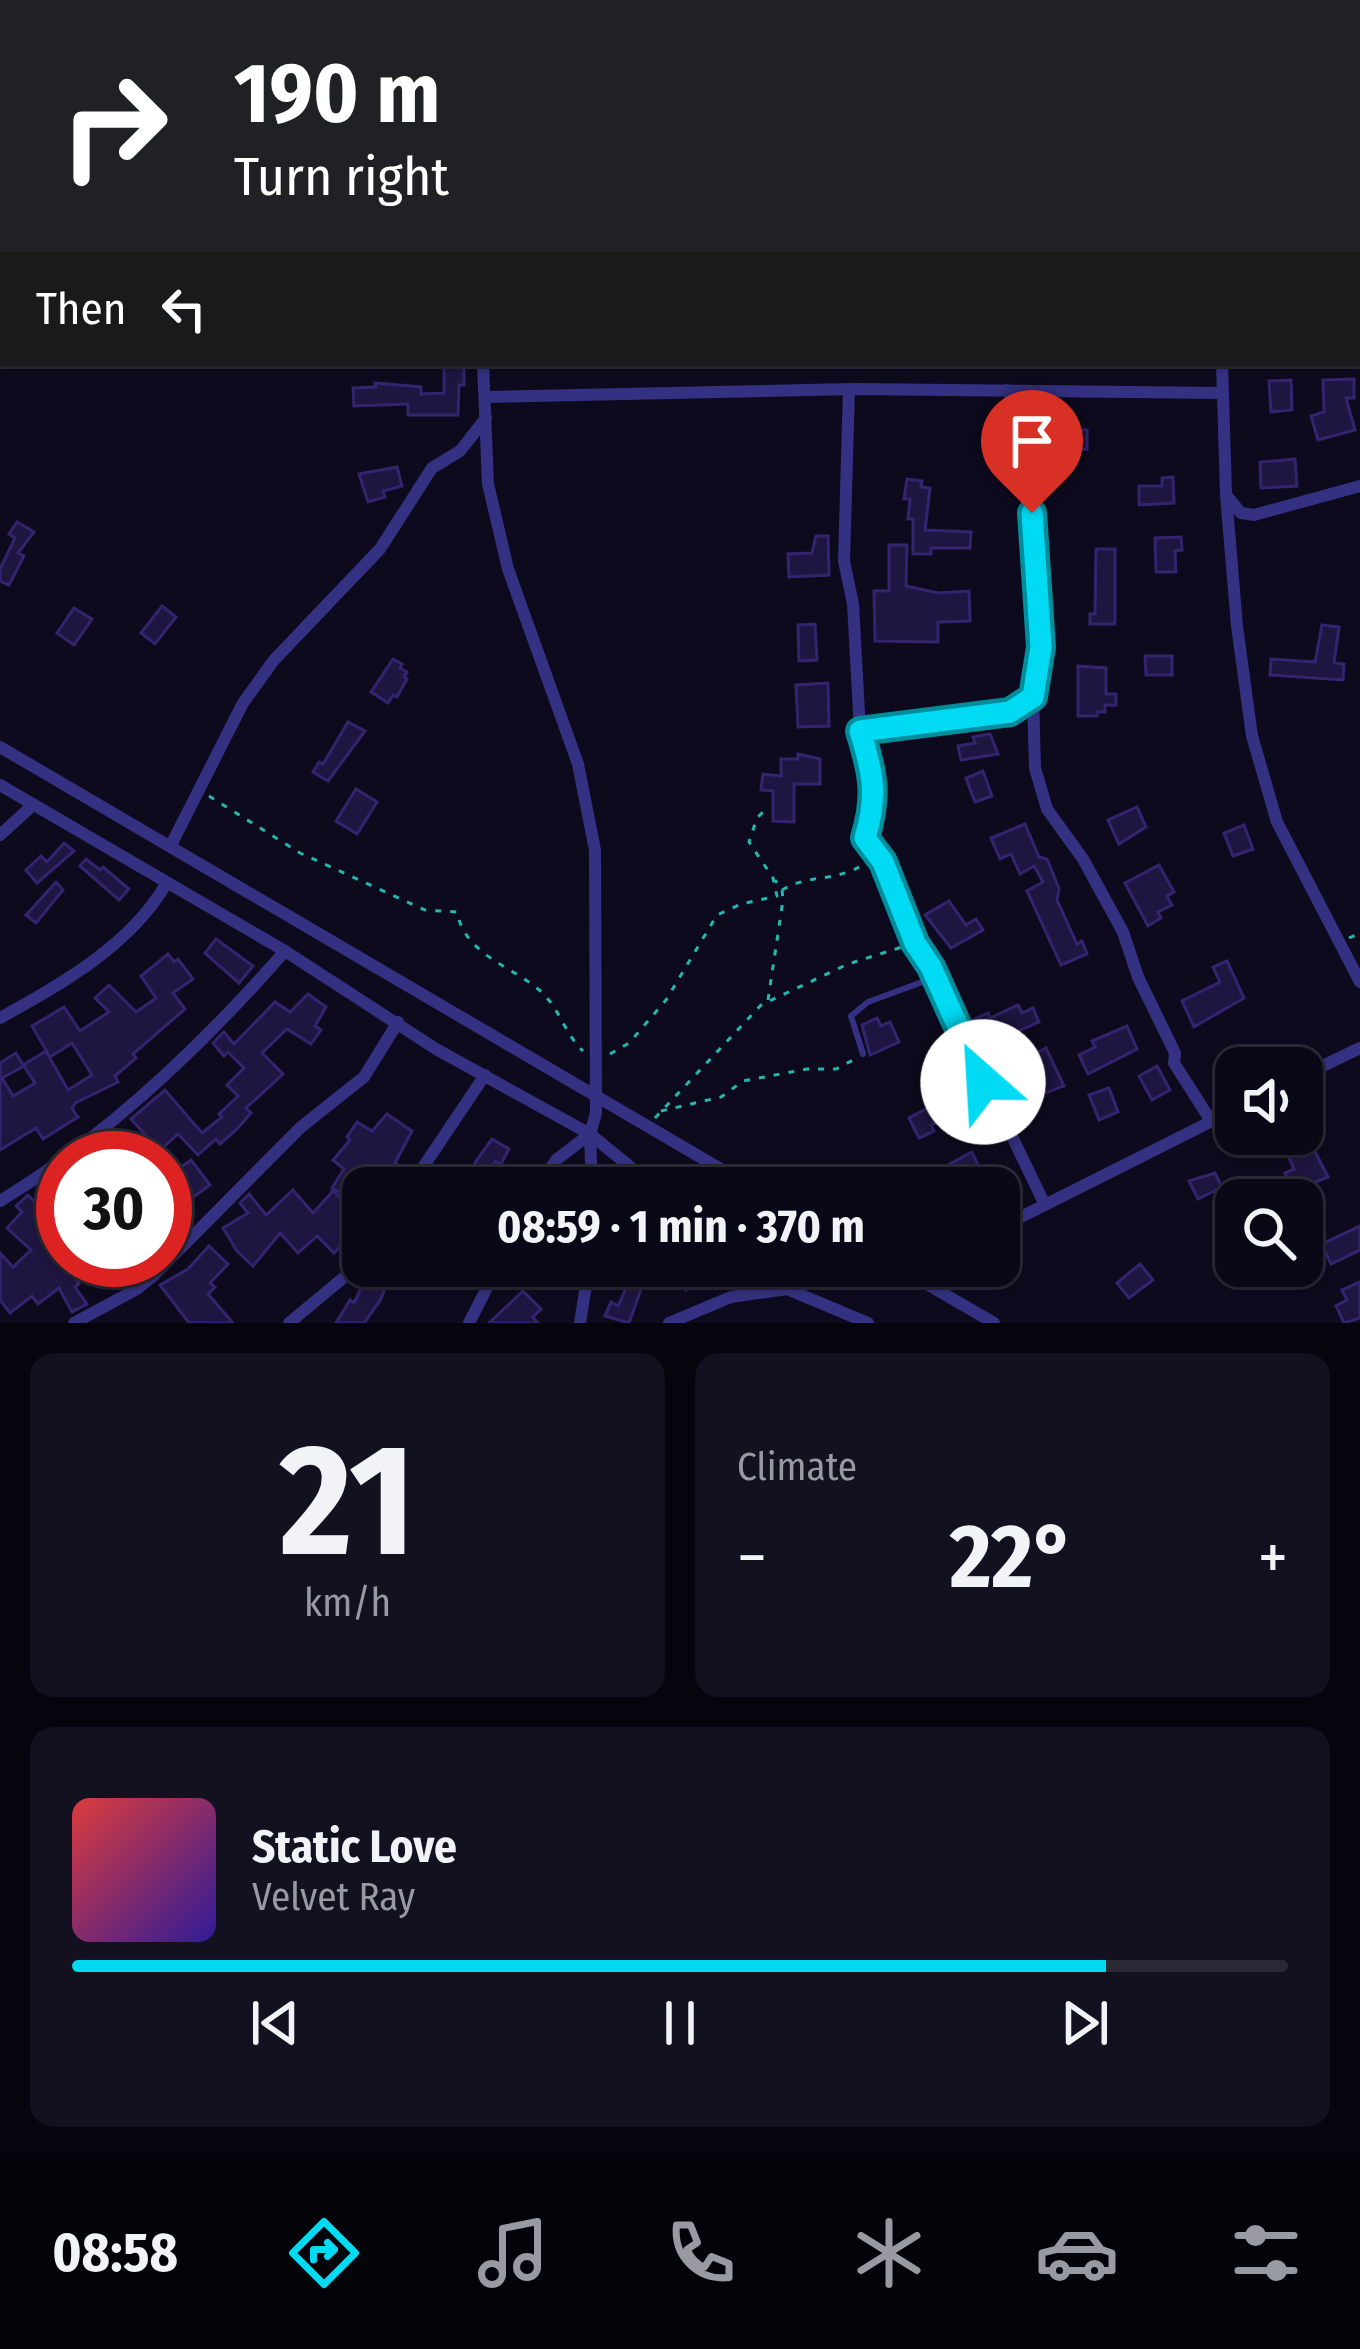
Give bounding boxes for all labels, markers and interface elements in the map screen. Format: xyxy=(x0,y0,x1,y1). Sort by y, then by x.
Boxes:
text: 190 m xyxy=(234,43,440,144)
icon: right xyxy=(36,48,192,204)
text: Turn right xyxy=(234,145,449,209)
icon: left xyxy=(151,276,217,342)
text: Then xyxy=(36,282,127,336)
pin xyxy=(981,390,1083,513)
icon: arrive xyxy=(999,408,1065,474)
position arrow xyxy=(920,1019,1046,1145)
map controls xyxy=(1215,1047,1323,1287)
button: sound xyxy=(1215,1047,1323,1155)
speed limit sign: 30 xyxy=(36,1131,192,1287)
button: search xyxy=(1215,1179,1323,1287)
text: 08:59 · 1 min · 370 m xyxy=(497,1200,865,1254)
text: 21 xyxy=(280,1408,415,1595)
text: Climate xyxy=(737,1444,857,1490)
text: 22° xyxy=(950,1503,1075,1611)
text: − xyxy=(737,1518,767,1597)
text: + xyxy=(1258,1518,1288,1597)
text: km/h xyxy=(304,1580,391,1626)
text: Static Love xyxy=(252,1820,457,1874)
text: Velvet Ray xyxy=(252,1874,415,1920)
icon: previous xyxy=(242,1990,308,2056)
icon: pause xyxy=(647,1990,713,2056)
icon: next xyxy=(1052,1990,1118,2056)
icon: directions xyxy=(282,2211,366,2295)
icon: music xyxy=(471,2211,555,2295)
icon: phone xyxy=(659,2211,743,2295)
icon: climate xyxy=(847,2211,931,2295)
icon: car xyxy=(1035,2211,1119,2295)
icon: filters xyxy=(1224,2211,1308,2295)
text: 08:58 xyxy=(52,2221,178,2285)

